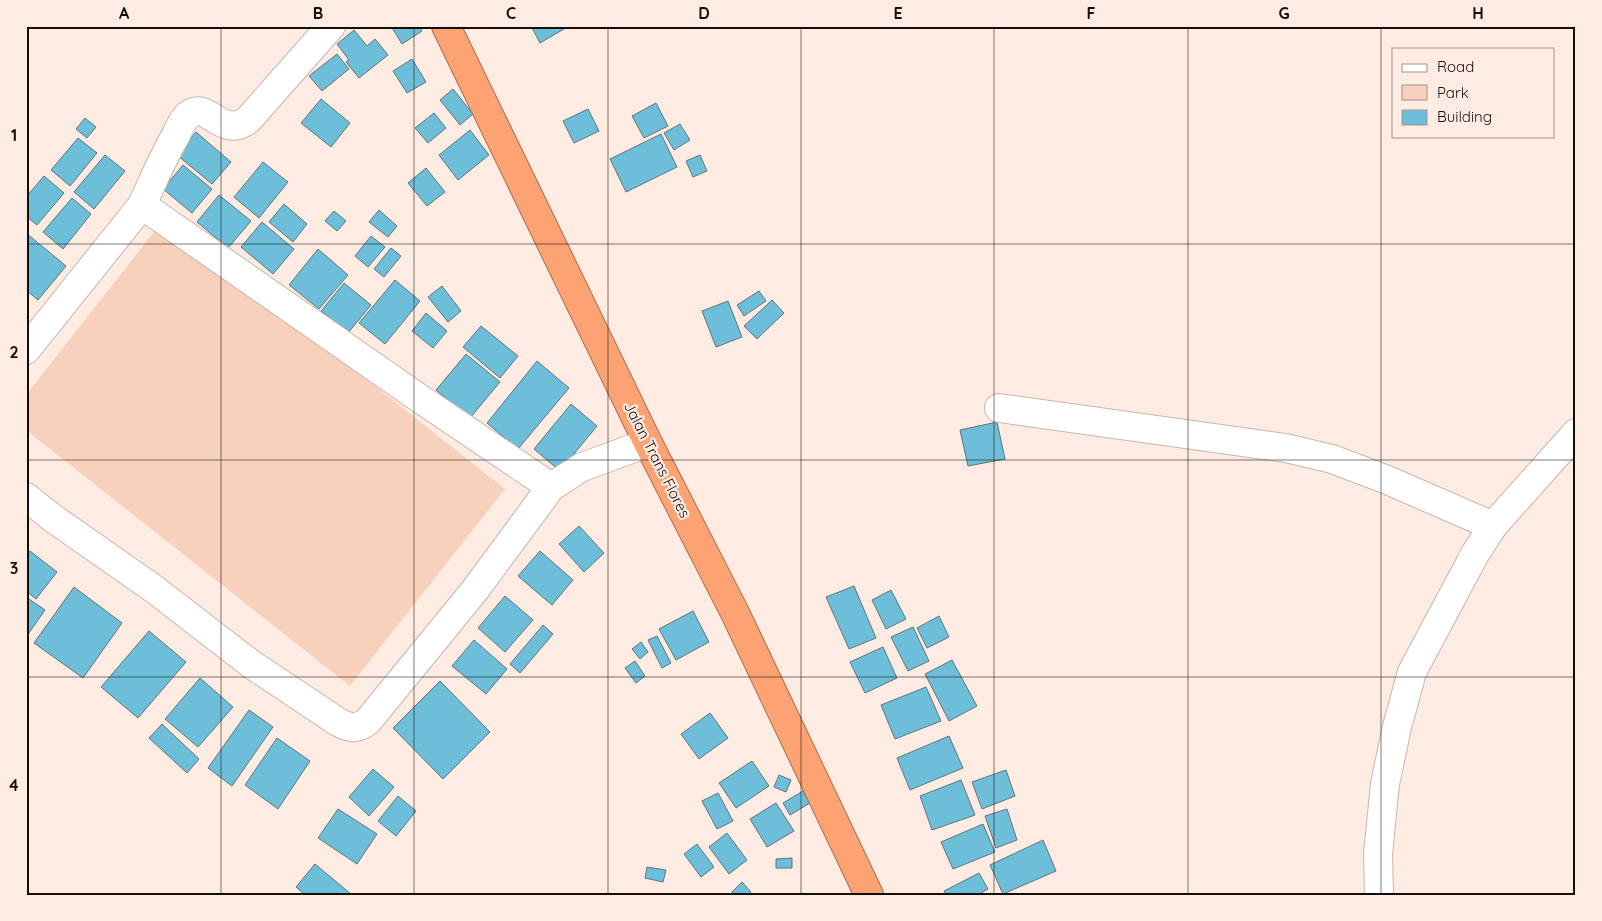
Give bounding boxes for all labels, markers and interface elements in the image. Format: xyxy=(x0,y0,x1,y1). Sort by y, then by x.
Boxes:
text: A xyxy=(119,3,130,23)
text: B xyxy=(313,3,323,23)
text: C xyxy=(506,3,516,23)
text: D xyxy=(698,3,710,23)
text: E xyxy=(893,3,903,23)
text: F xyxy=(1087,3,1096,23)
text: G xyxy=(1278,3,1290,23)
text: H xyxy=(1472,3,1484,23)
legend xyxy=(1392,48,1554,138)
text: Road xyxy=(1437,57,1474,76)
text: Park xyxy=(1437,83,1469,102)
text: Building xyxy=(1437,107,1492,126)
text: 1 xyxy=(11,125,17,145)
text: 2 xyxy=(9,342,19,362)
street label: Jalan Trans Flores xyxy=(620,399,695,521)
text: 3 xyxy=(10,558,18,578)
text: 4 xyxy=(9,775,19,795)

